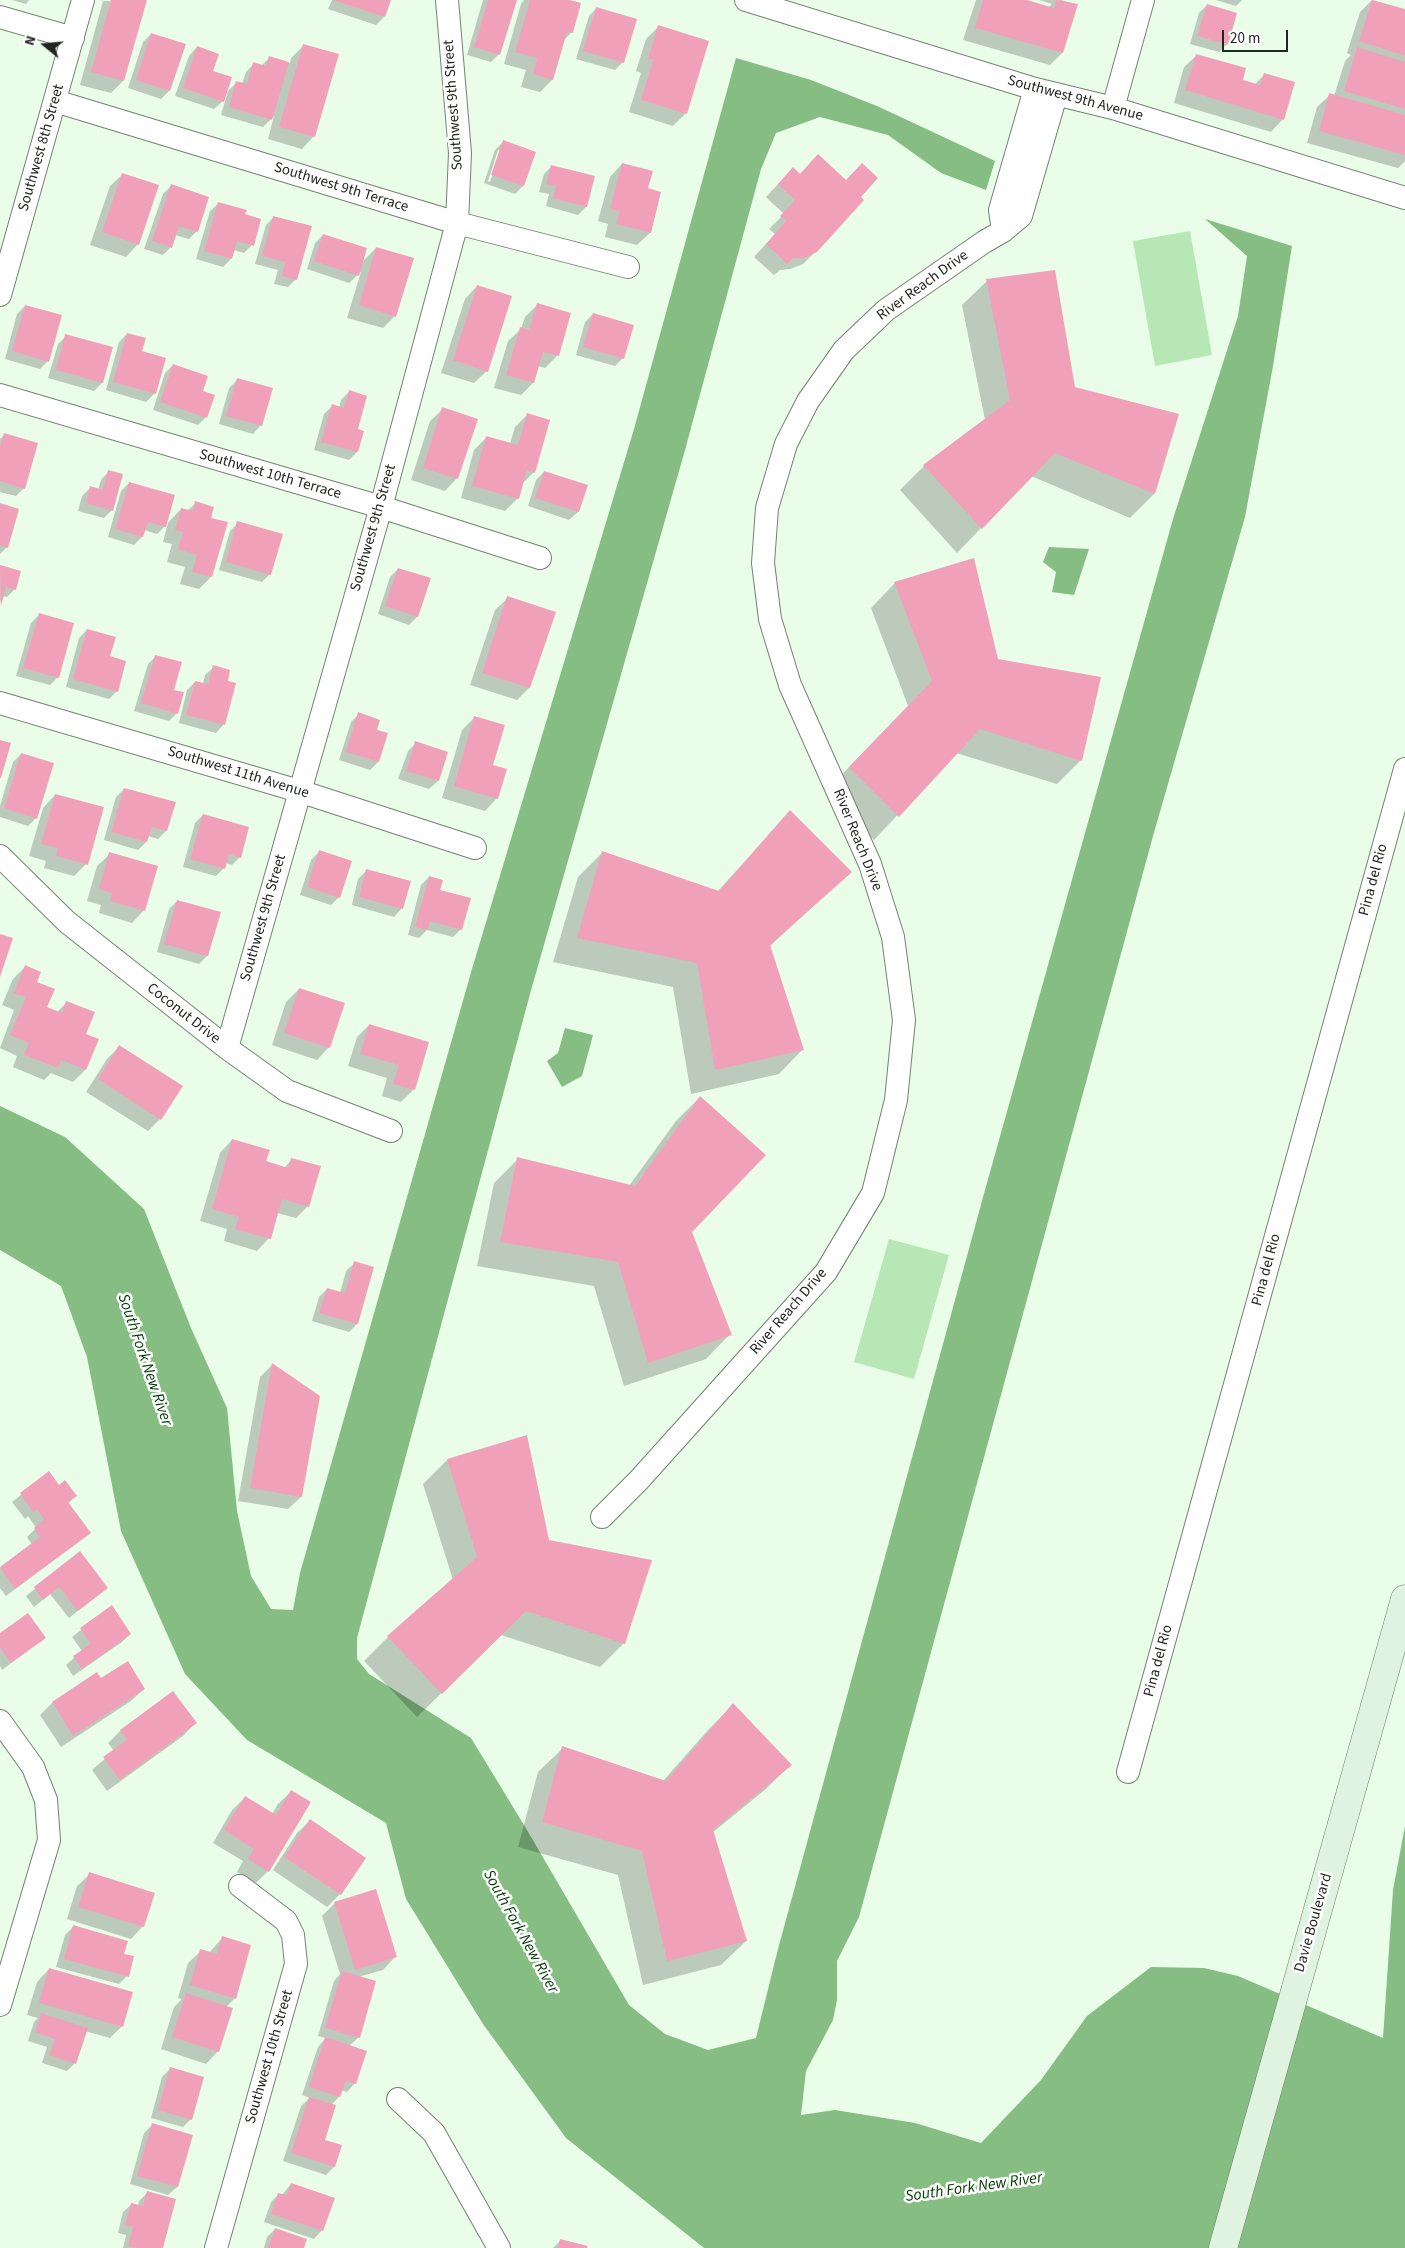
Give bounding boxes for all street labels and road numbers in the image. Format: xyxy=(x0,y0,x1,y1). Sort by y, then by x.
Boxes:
street label: Southwest 9th Street xyxy=(440,39,468,171)
street label: Southwest 9th Avenue xyxy=(1005,72,1145,126)
street label: Southwest 8th Street xyxy=(15,83,69,213)
street label: Southwest 9th Terrace xyxy=(272,159,410,217)
street label: River Reach Drive xyxy=(874,247,972,325)
street label: Southwest 10th Terrace xyxy=(197,446,343,504)
street label: Southwest 9th Street xyxy=(347,463,401,593)
street label: Southwest 11th Avenue xyxy=(165,743,311,803)
street label: River Reach Drive xyxy=(828,786,886,894)
street label: Pina del Rio xyxy=(1356,842,1392,918)
street label: Southwest 9th Street xyxy=(237,853,291,983)
street label: Coconut Drive xyxy=(143,980,223,1048)
street label: Pina del Rio xyxy=(1249,1232,1285,1308)
street label: River Reach Drive xyxy=(747,1265,831,1359)
street label: Pina del Rio xyxy=(1141,1623,1177,1699)
street label: Davie Boulevard xyxy=(1291,1871,1337,1975)
street label: Southwest 10th Street xyxy=(242,1988,298,2126)

